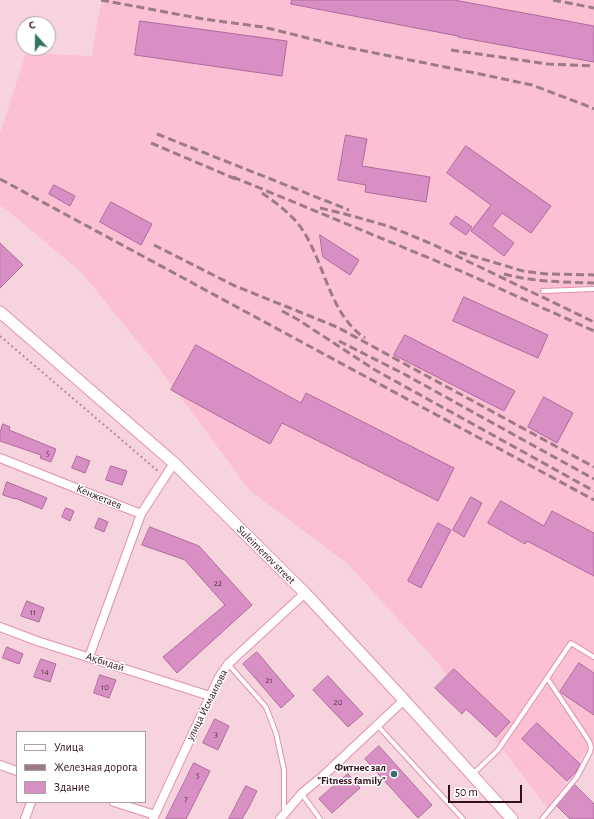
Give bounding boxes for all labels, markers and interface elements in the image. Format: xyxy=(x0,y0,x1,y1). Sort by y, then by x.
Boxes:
north arrow xyxy=(16,16,56,56)
text: С xyxy=(27,19,37,31)
house number: 5 xyxy=(46,448,50,458)
street label: Кенжетаев xyxy=(74,482,124,512)
street label: Suleimenov street xyxy=(234,523,298,587)
house number: 22 xyxy=(214,578,222,588)
house number: 11 xyxy=(30,607,36,617)
street label: Ақбидай xyxy=(84,650,126,674)
house number: 14 xyxy=(41,666,49,676)
street label: улица Исмаилова xyxy=(183,667,231,743)
house number: 21 xyxy=(265,675,273,685)
house number: 10 xyxy=(101,682,109,692)
house number: 20 xyxy=(334,697,342,707)
house number: 3 xyxy=(214,729,218,739)
legend xyxy=(16,731,146,803)
text: Улица xyxy=(54,741,84,753)
text: Железная дорога xyxy=(54,761,138,773)
place label: Фитнес зал "Fitness family" xyxy=(317,761,386,787)
marker: Фитнес зал "Fitness family" xyxy=(389,769,399,779)
house number: 5 xyxy=(196,770,200,780)
scale bar xyxy=(450,777,524,803)
text: Здание xyxy=(54,781,90,793)
text: 50 m xyxy=(455,786,478,798)
house number: 7 xyxy=(184,794,188,804)

